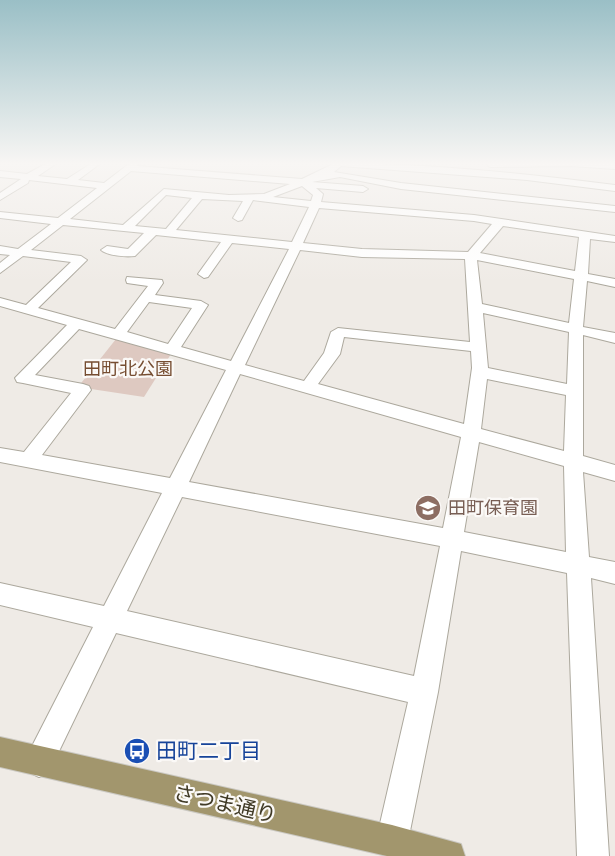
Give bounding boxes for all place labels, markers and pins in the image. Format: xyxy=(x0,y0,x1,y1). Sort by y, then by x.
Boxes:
school or university icon: 田町保育園 xyxy=(413,493,443,523)
place label: 田町保育園 xyxy=(448,498,538,519)
bus stop icon: 田町二丁目 xyxy=(122,736,152,766)
place label: 田町二丁目 xyxy=(156,739,261,764)

